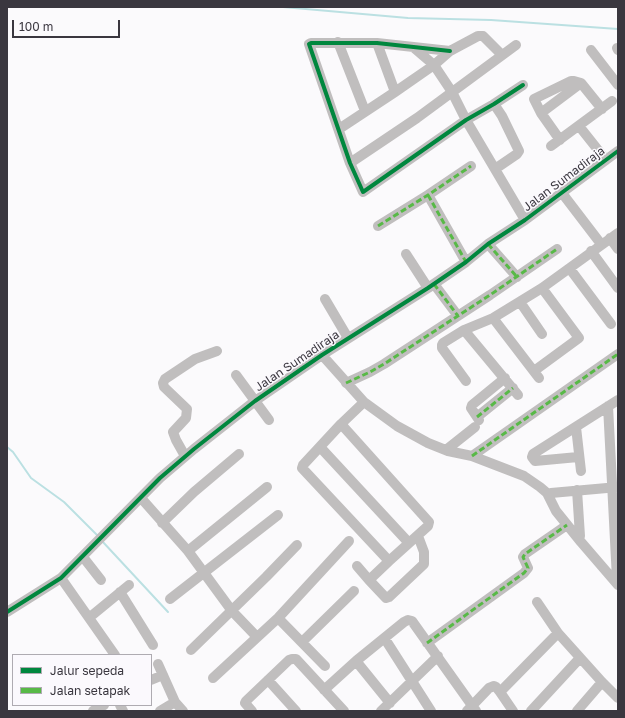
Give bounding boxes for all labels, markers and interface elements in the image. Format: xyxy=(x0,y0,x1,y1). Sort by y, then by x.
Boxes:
scale bar xyxy=(14,12,122,38)
text: 100 m xyxy=(19,19,53,34)
street label: Jalan Sumadiraja xyxy=(520,144,608,214)
street label: Jalan Sumadiraja xyxy=(252,327,342,395)
legend xyxy=(12,654,152,706)
text: Jalur sepeda xyxy=(50,663,124,678)
text: Jalan setapak xyxy=(50,683,130,698)

